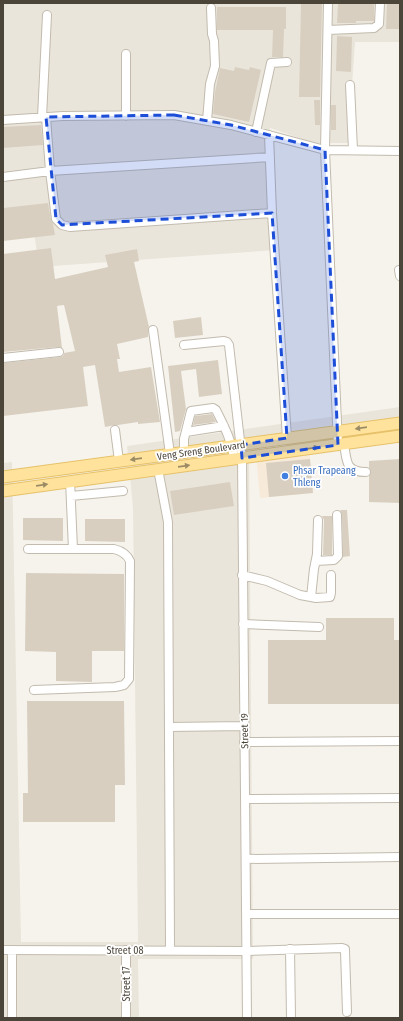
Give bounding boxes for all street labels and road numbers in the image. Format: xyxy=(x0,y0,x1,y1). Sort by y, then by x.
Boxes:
street label: Veng Sreng Boulevard xyxy=(156,439,246,463)
street label: Street 19 xyxy=(239,713,251,749)
street label: Street 08 xyxy=(106,945,144,957)
street label: Street 17 xyxy=(121,967,133,1001)

